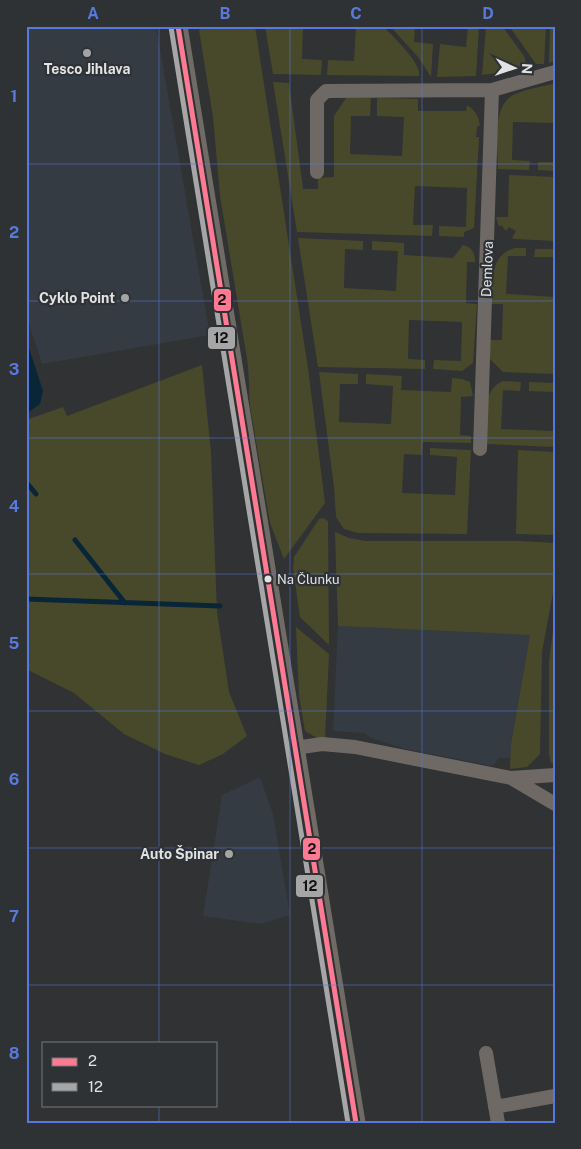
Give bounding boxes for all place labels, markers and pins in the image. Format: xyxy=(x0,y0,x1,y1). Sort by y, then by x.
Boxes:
marker: Tesco Jihlava xyxy=(81,47,93,59)
place label: Tesco Jihlava xyxy=(44,61,130,77)
place label: Cyklo Point xyxy=(39,290,115,306)
marker: Cyklo Point xyxy=(119,292,131,304)
place label: Na Člunku xyxy=(277,572,340,587)
marker: Na Člunku xyxy=(263,574,273,584)
place label: Auto Špinar xyxy=(140,845,219,862)
marker: Auto Špinar xyxy=(223,848,235,860)

